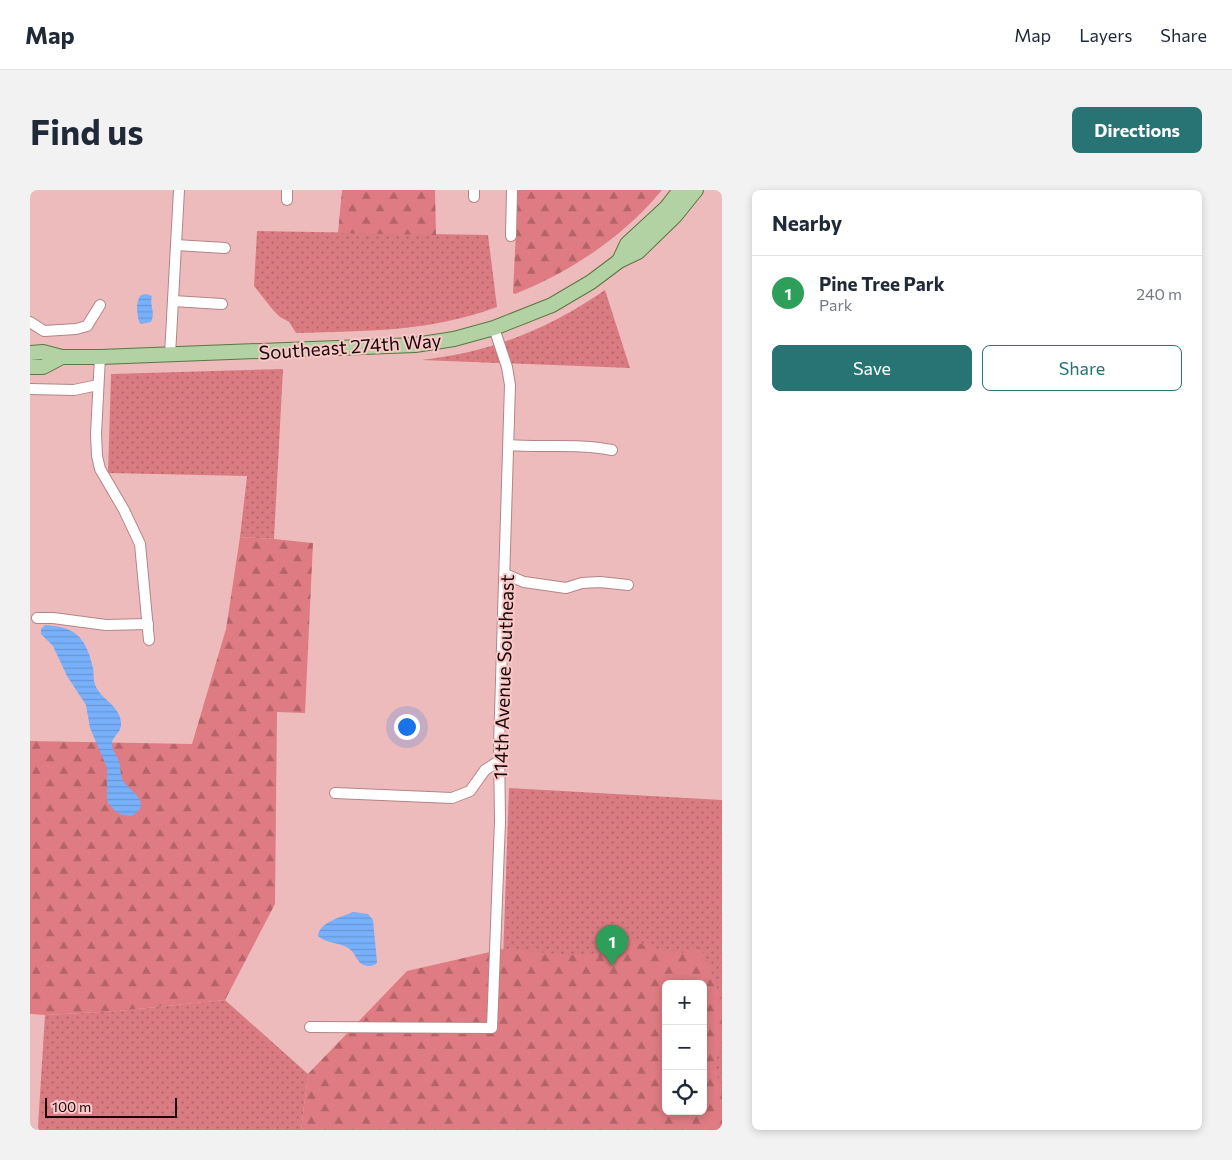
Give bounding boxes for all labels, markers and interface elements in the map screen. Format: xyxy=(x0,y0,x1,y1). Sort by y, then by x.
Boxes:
text: Map xyxy=(25,20,75,49)
text: Map xyxy=(1014,24,1051,46)
text: Layers xyxy=(1079,24,1132,46)
text: Share xyxy=(1160,24,1207,46)
button: Directions xyxy=(1072,107,1202,153)
text: Find us xyxy=(30,109,144,152)
text: Nearby xyxy=(772,210,842,235)
text: Pine Tree Park xyxy=(819,272,945,295)
text: 1 xyxy=(784,284,792,303)
text: 240 m xyxy=(1136,284,1182,303)
text: Park xyxy=(819,295,852,314)
street label: Southeast 274th Way xyxy=(258,328,442,364)
button: Save xyxy=(772,345,972,391)
button: Share xyxy=(982,345,1182,391)
street label: 114th Avenue Southeast xyxy=(488,574,518,780)
your location xyxy=(394,714,420,740)
pin: 1 xyxy=(596,925,628,966)
map controls xyxy=(662,980,707,1115)
button: + xyxy=(662,980,707,1025)
button: − xyxy=(662,1025,707,1070)
button: locate xyxy=(662,1070,707,1115)
scale bar xyxy=(45,1095,178,1118)
text: 100 m xyxy=(52,1098,91,1115)

